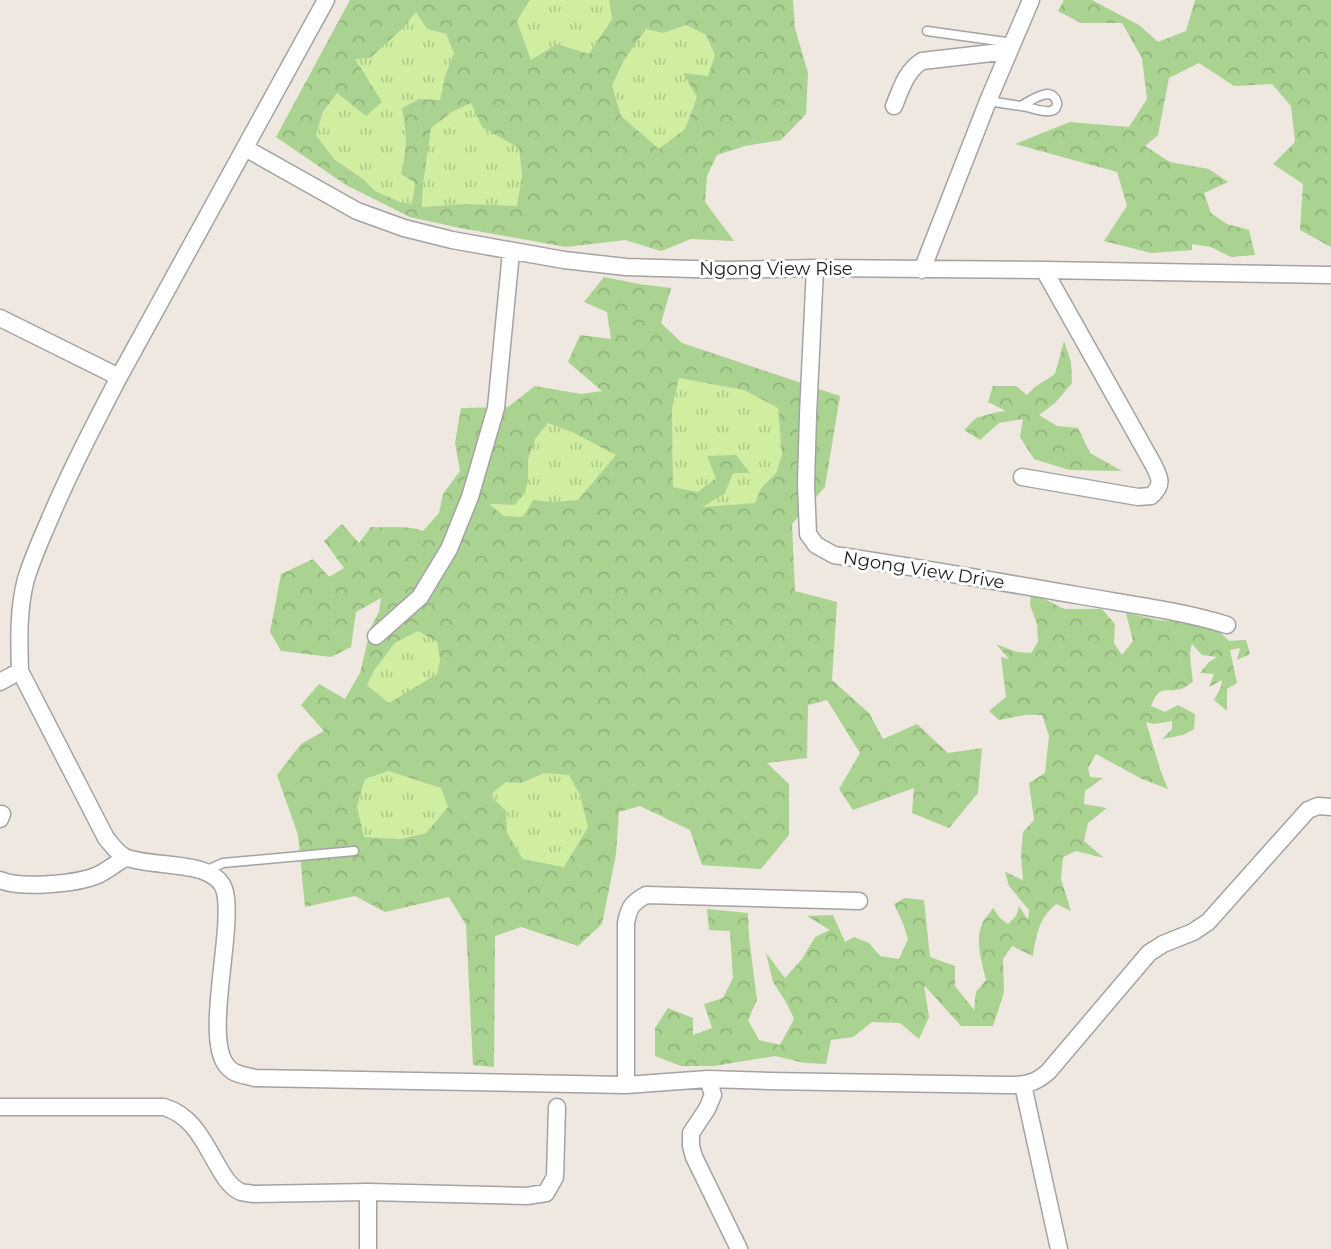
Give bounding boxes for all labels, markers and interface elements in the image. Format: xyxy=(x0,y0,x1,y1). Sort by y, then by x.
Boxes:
street label: Ngong View Rise xyxy=(699,258,853,280)
street label: Ngong View Drive xyxy=(842,546,1006,594)

